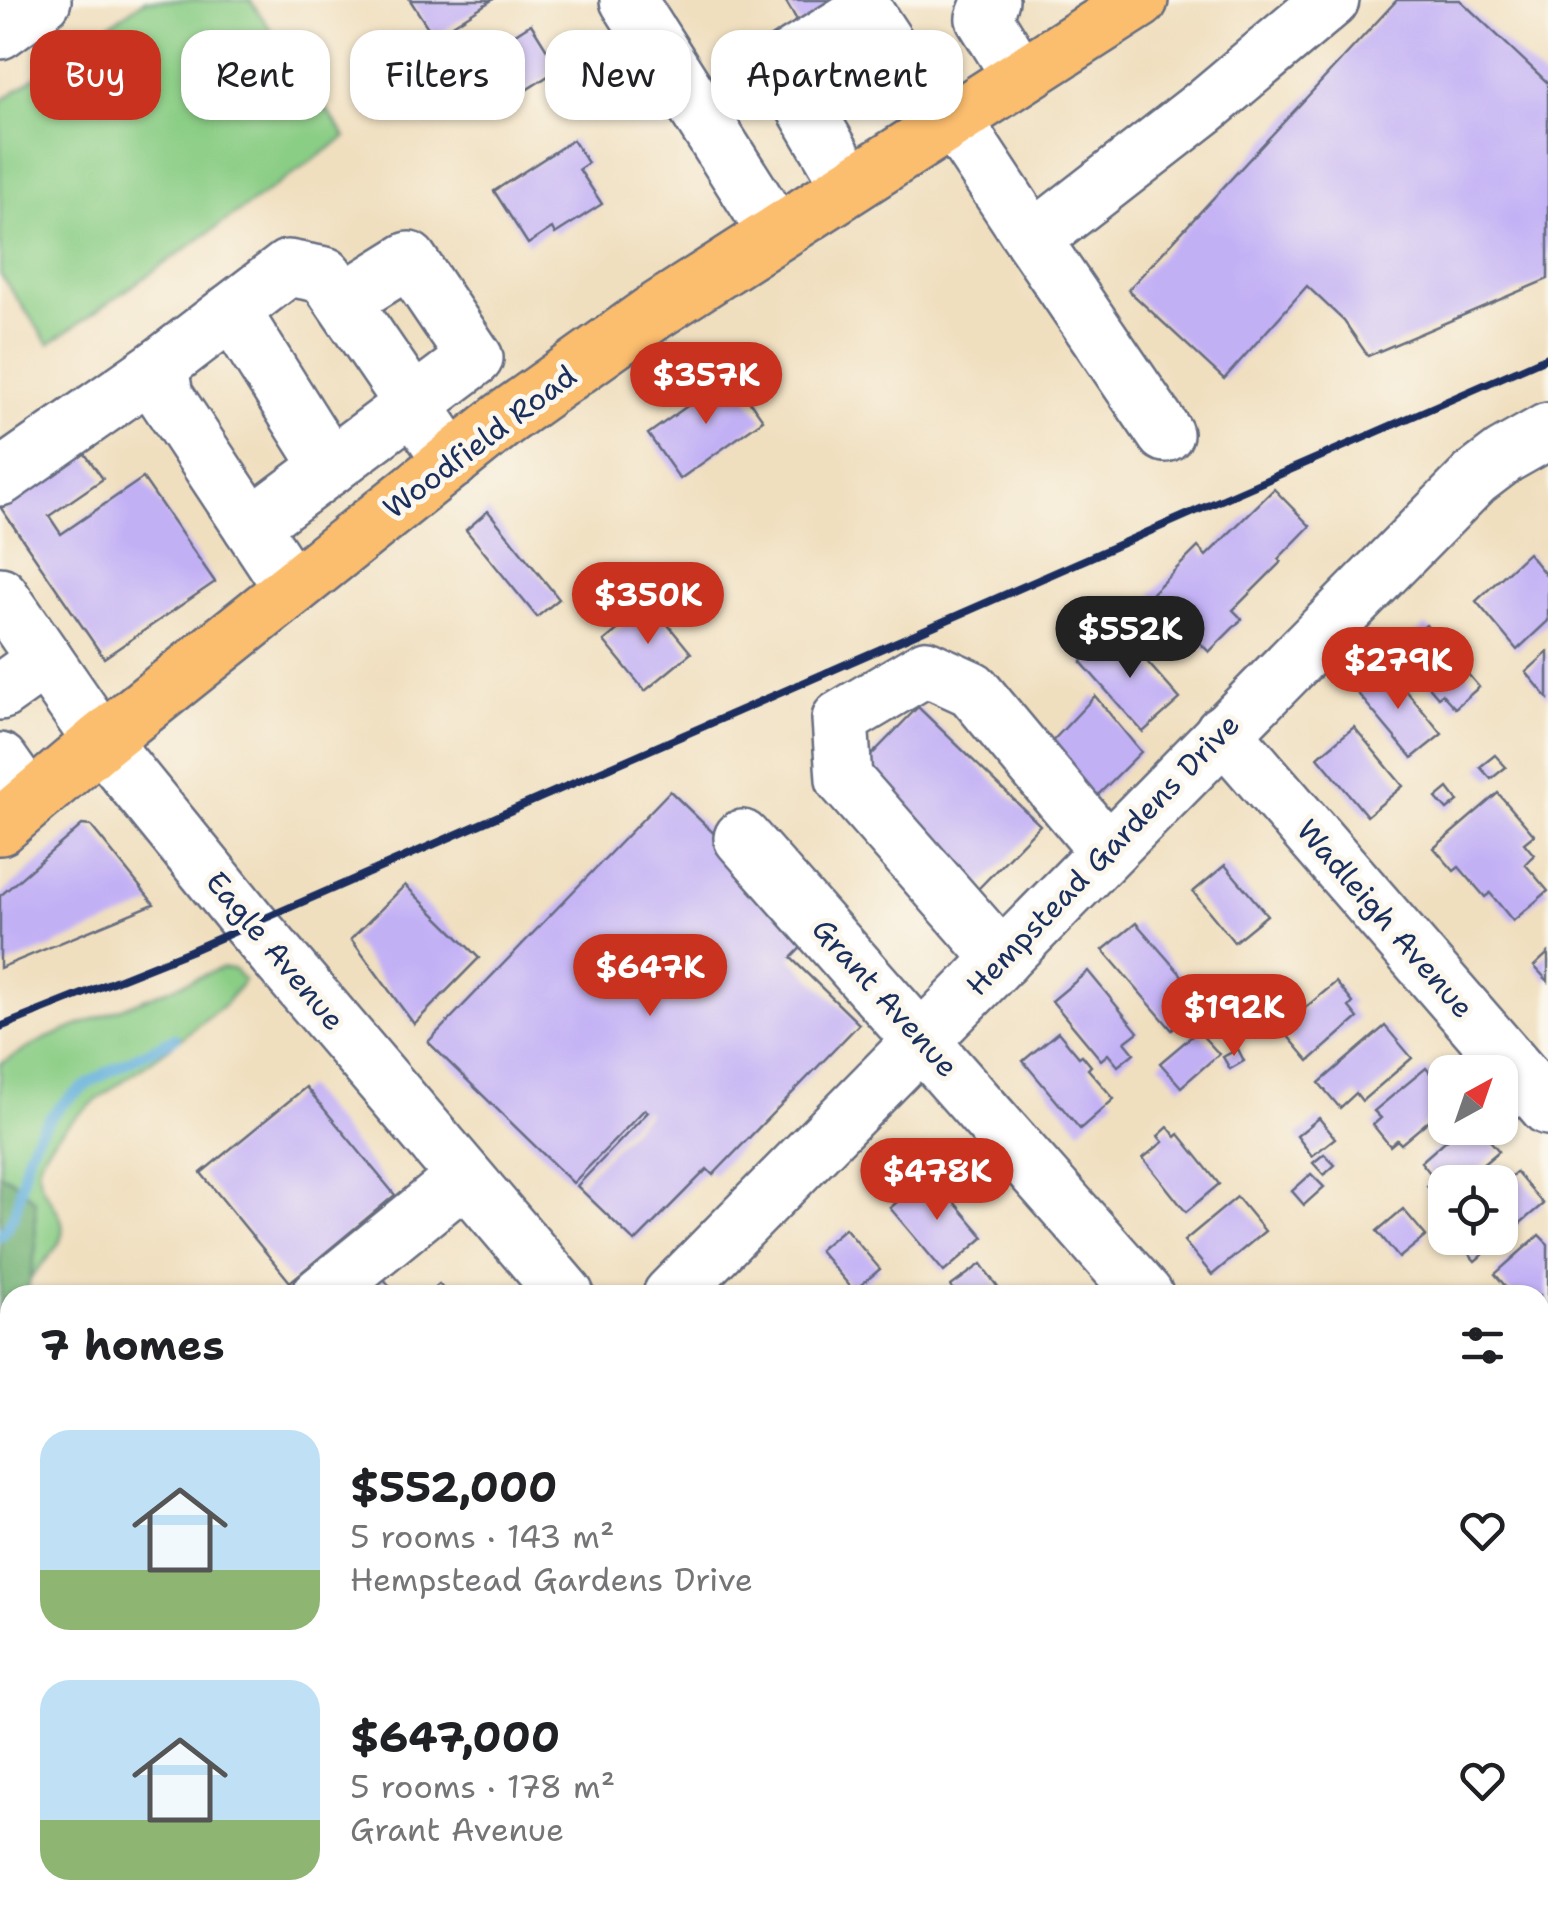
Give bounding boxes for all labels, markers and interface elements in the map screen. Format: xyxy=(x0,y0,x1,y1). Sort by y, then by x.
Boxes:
chip: Buy xyxy=(30,30,161,120)
chip: Rent xyxy=(181,30,330,120)
chip: Filters xyxy=(350,30,525,120)
chip: New xyxy=(545,30,691,120)
chip: Apartment xyxy=(711,30,963,120)
pin: $357K xyxy=(636,342,776,427)
text: $357K xyxy=(652,353,760,396)
street label: Woodfield Road xyxy=(375,355,585,528)
pin: $350K xyxy=(578,562,718,647)
text: $350K xyxy=(594,573,702,616)
pin: $552K xyxy=(1060,596,1200,681)
text: $552K xyxy=(1077,607,1183,650)
pin: $279K xyxy=(1328,627,1468,712)
text: $279K xyxy=(1344,638,1452,681)
street label: Hempstead Gardens Drive xyxy=(957,705,1249,1005)
street label: Wadleigh Avenue xyxy=(1287,810,1483,1027)
street label: Eagle Avenue xyxy=(197,862,354,1039)
street label: Grant Avenue xyxy=(803,909,968,1086)
pin: $647K xyxy=(580,934,720,1019)
text: $647K xyxy=(595,945,705,988)
pin: $192K xyxy=(1164,974,1304,1059)
text: $192K xyxy=(1184,985,1284,1028)
north arrow xyxy=(1428,1055,1518,1145)
map controls xyxy=(1428,1055,1518,1255)
pin: $478K xyxy=(867,1138,1007,1223)
text: $478K xyxy=(882,1149,992,1192)
button: locate xyxy=(1428,1165,1518,1255)
text: 7 homes xyxy=(40,1317,225,1373)
icon: filters xyxy=(1455,1318,1510,1373)
text: $552,000 xyxy=(350,1459,557,1515)
icon: home xyxy=(120,1470,240,1590)
icon: heart xyxy=(1455,1503,1510,1558)
text: 5 rooms · 143 m² xyxy=(350,1515,615,1558)
text: Hempstead Gardens Drive xyxy=(350,1558,753,1601)
text: $647,000 xyxy=(350,1709,560,1765)
icon: home xyxy=(120,1720,240,1840)
icon: heart xyxy=(1455,1753,1510,1808)
text: 5 rooms · 178 m² xyxy=(350,1765,615,1808)
text: Grant Avenue xyxy=(350,1808,564,1851)

